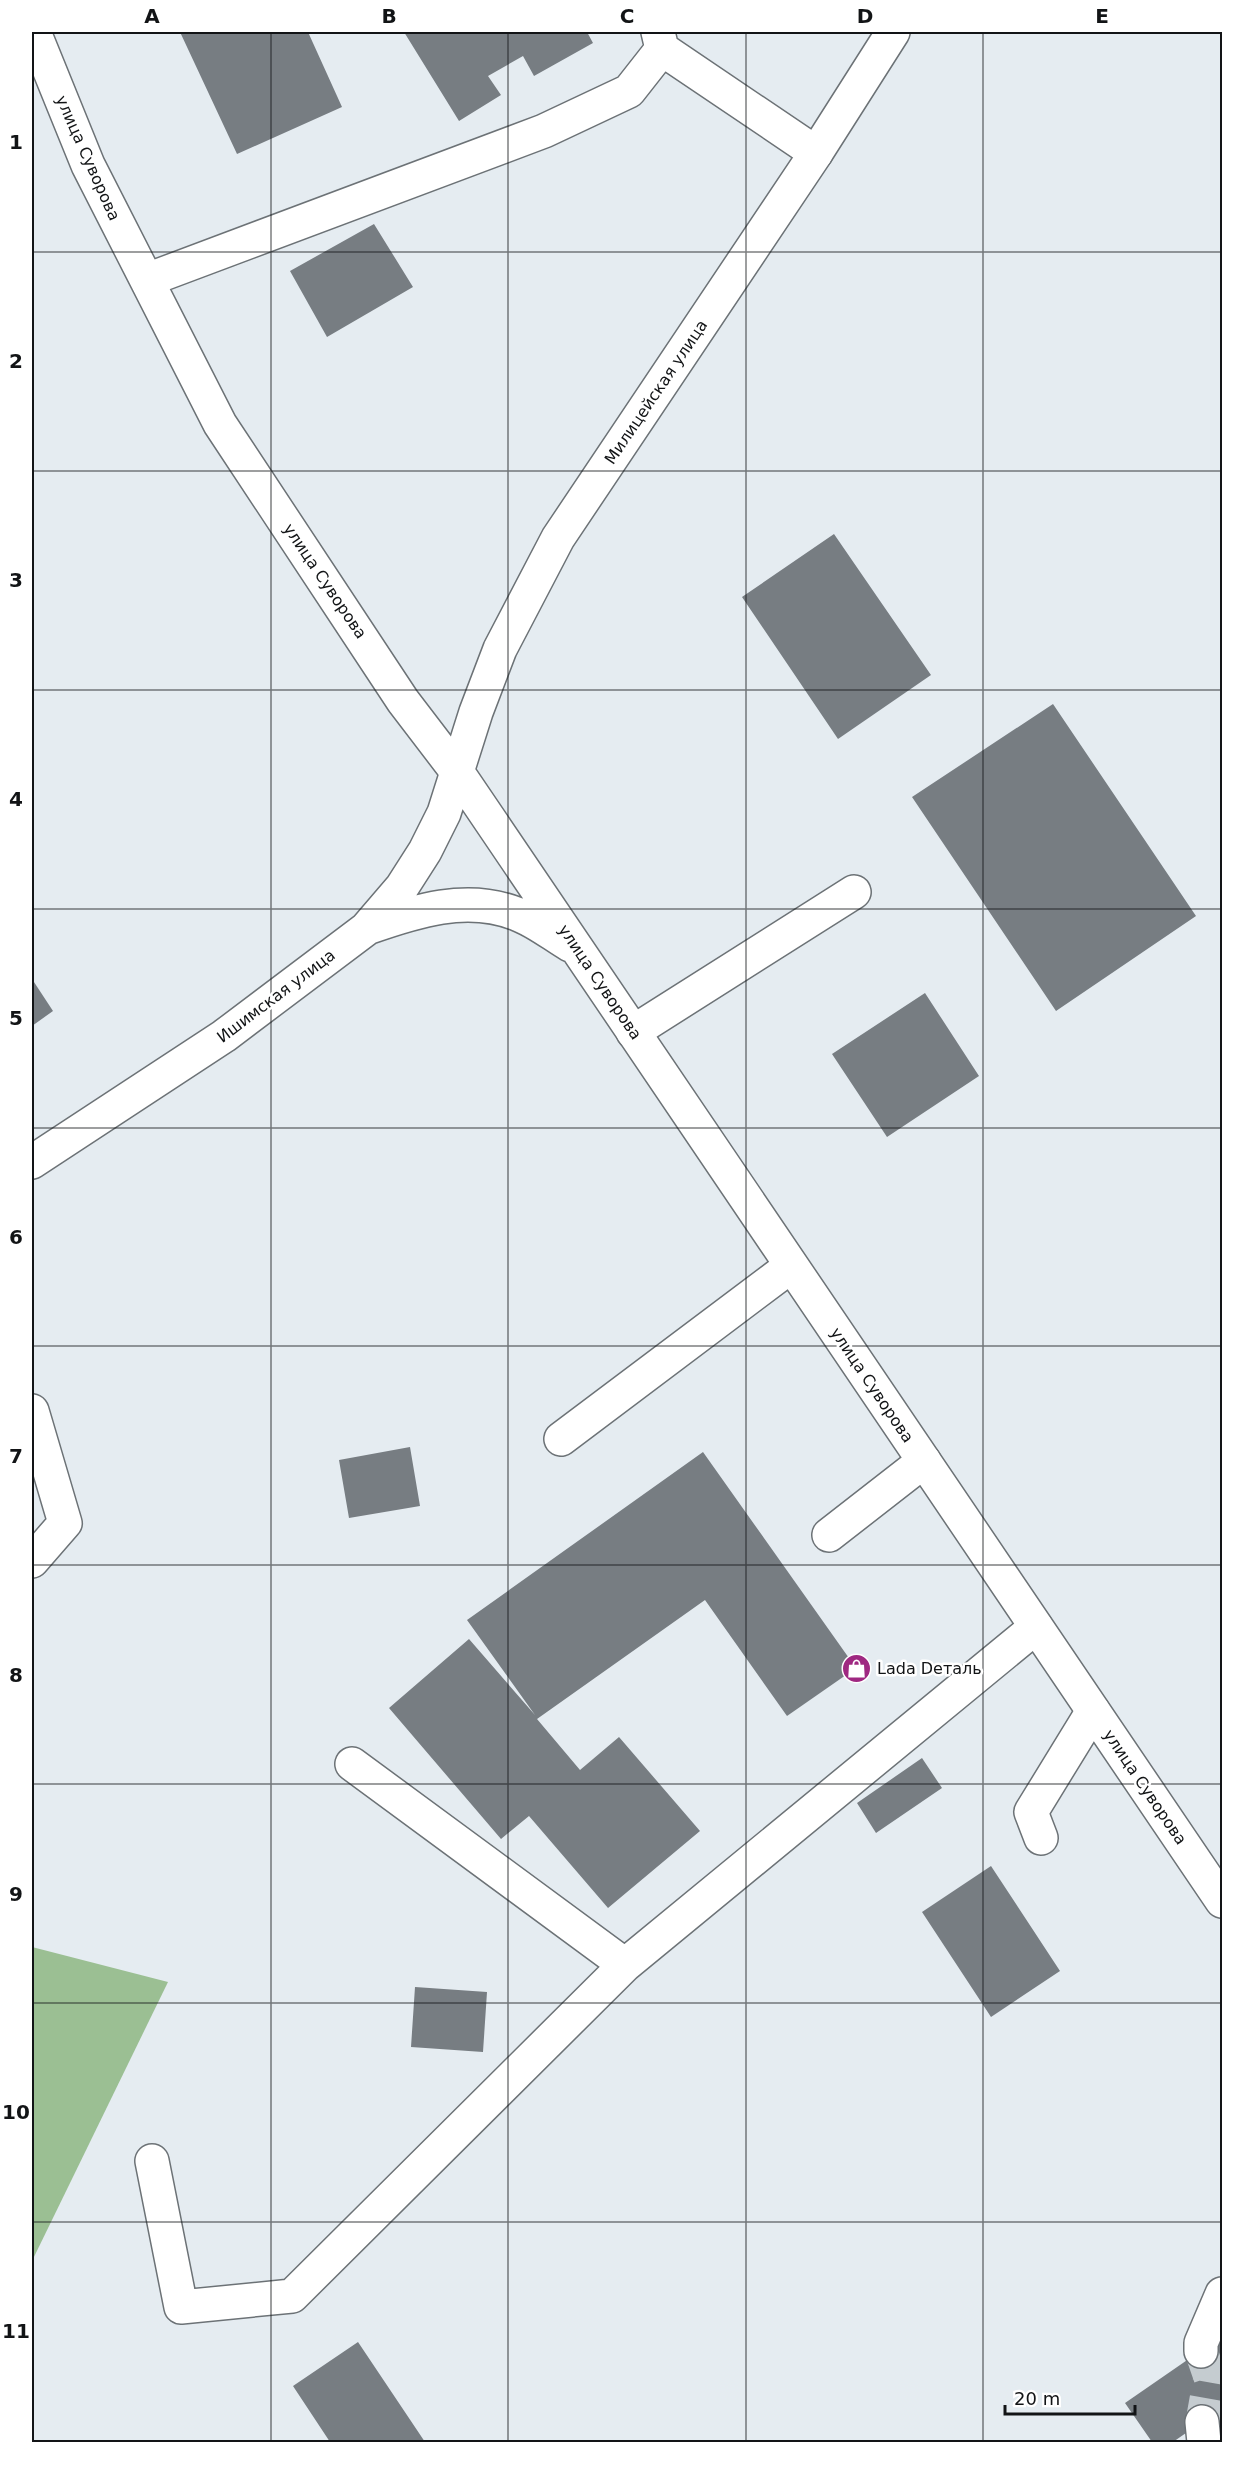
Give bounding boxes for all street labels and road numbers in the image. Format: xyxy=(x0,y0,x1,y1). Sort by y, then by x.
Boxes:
street label: улица Суворова xyxy=(52,93,124,223)
street label: Милицейская улица xyxy=(601,316,711,468)
street label: улица Суворова xyxy=(279,520,371,642)
street label: улица Суворова xyxy=(554,921,646,1043)
street label: Ишимская улица xyxy=(213,945,339,1047)
street label: улица Суворова xyxy=(826,1324,918,1446)
street label: улица Суворова xyxy=(1099,1726,1191,1848)

